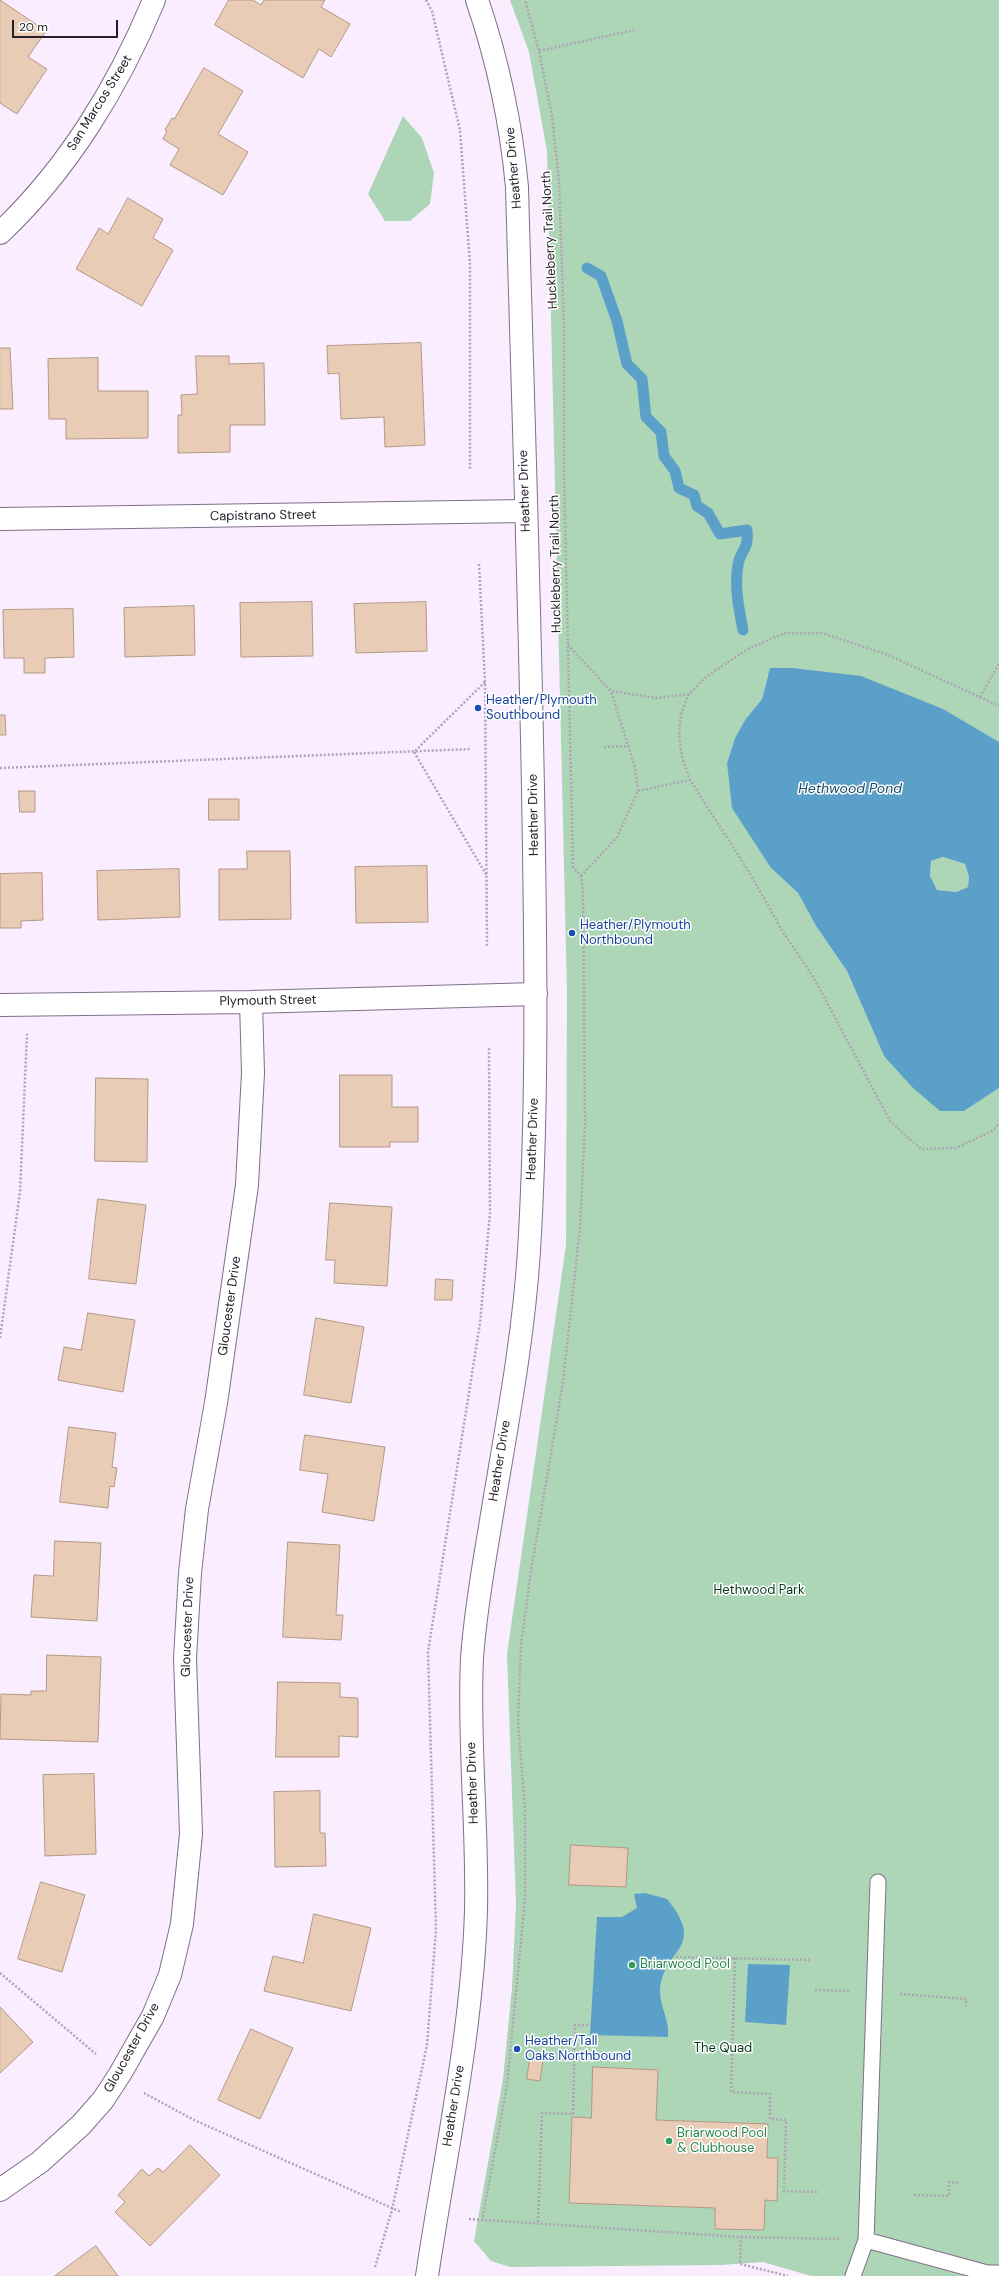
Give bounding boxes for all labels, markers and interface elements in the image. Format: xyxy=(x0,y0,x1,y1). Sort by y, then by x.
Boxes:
scale bar xyxy=(14,12,120,38)
text: 20 m xyxy=(19,19,48,35)
street label: San Marcos Street xyxy=(64,52,136,154)
street label: Heather Drive xyxy=(503,126,525,210)
street label: Huckleberry Trail North xyxy=(539,170,561,310)
street label: Heather Drive xyxy=(516,450,534,532)
street label: Huckleberry Trail North xyxy=(547,495,565,633)
street label: Capistrano Street xyxy=(210,507,316,525)
place label: Heather/Plymouth Southbound xyxy=(486,693,597,724)
marker: Heather/Plymouth Southbound xyxy=(473,703,483,713)
street label: Heather Drive xyxy=(525,774,543,856)
water label: Hethwood Pond xyxy=(798,781,902,797)
place label: Heather/Plymouth Northbound xyxy=(580,918,691,949)
marker: Heather/Plymouth Northbound xyxy=(567,928,577,938)
street label: Plymouth Street xyxy=(219,992,317,1010)
street label: Heather Drive xyxy=(524,1098,542,1180)
street label: Gloucester Drive xyxy=(215,1255,245,1357)
street label: Heather Drive xyxy=(486,1419,514,1503)
street label: Gloucester Drive xyxy=(178,1577,198,1677)
park label: Hethwood Park xyxy=(714,1583,804,1599)
street label: Heather Drive xyxy=(464,1742,482,1824)
place label: Briarwood Pool xyxy=(640,1957,730,1973)
marker: Briarwood Pool xyxy=(627,1960,637,1970)
street label: Gloucester Drive xyxy=(101,2000,163,2096)
place label: Heather/Tall Oaks Northbound xyxy=(525,2034,631,2065)
park label: The Quad xyxy=(694,2041,752,2057)
marker: Heather/Tall Oaks Northbound xyxy=(512,2044,522,2054)
street label: Heather Drive xyxy=(440,2064,468,2148)
place label: Briarwood Pool & Clubhouse xyxy=(677,2126,767,2157)
marker: Briarwood Pool & Clubhouse xyxy=(664,2136,674,2146)

